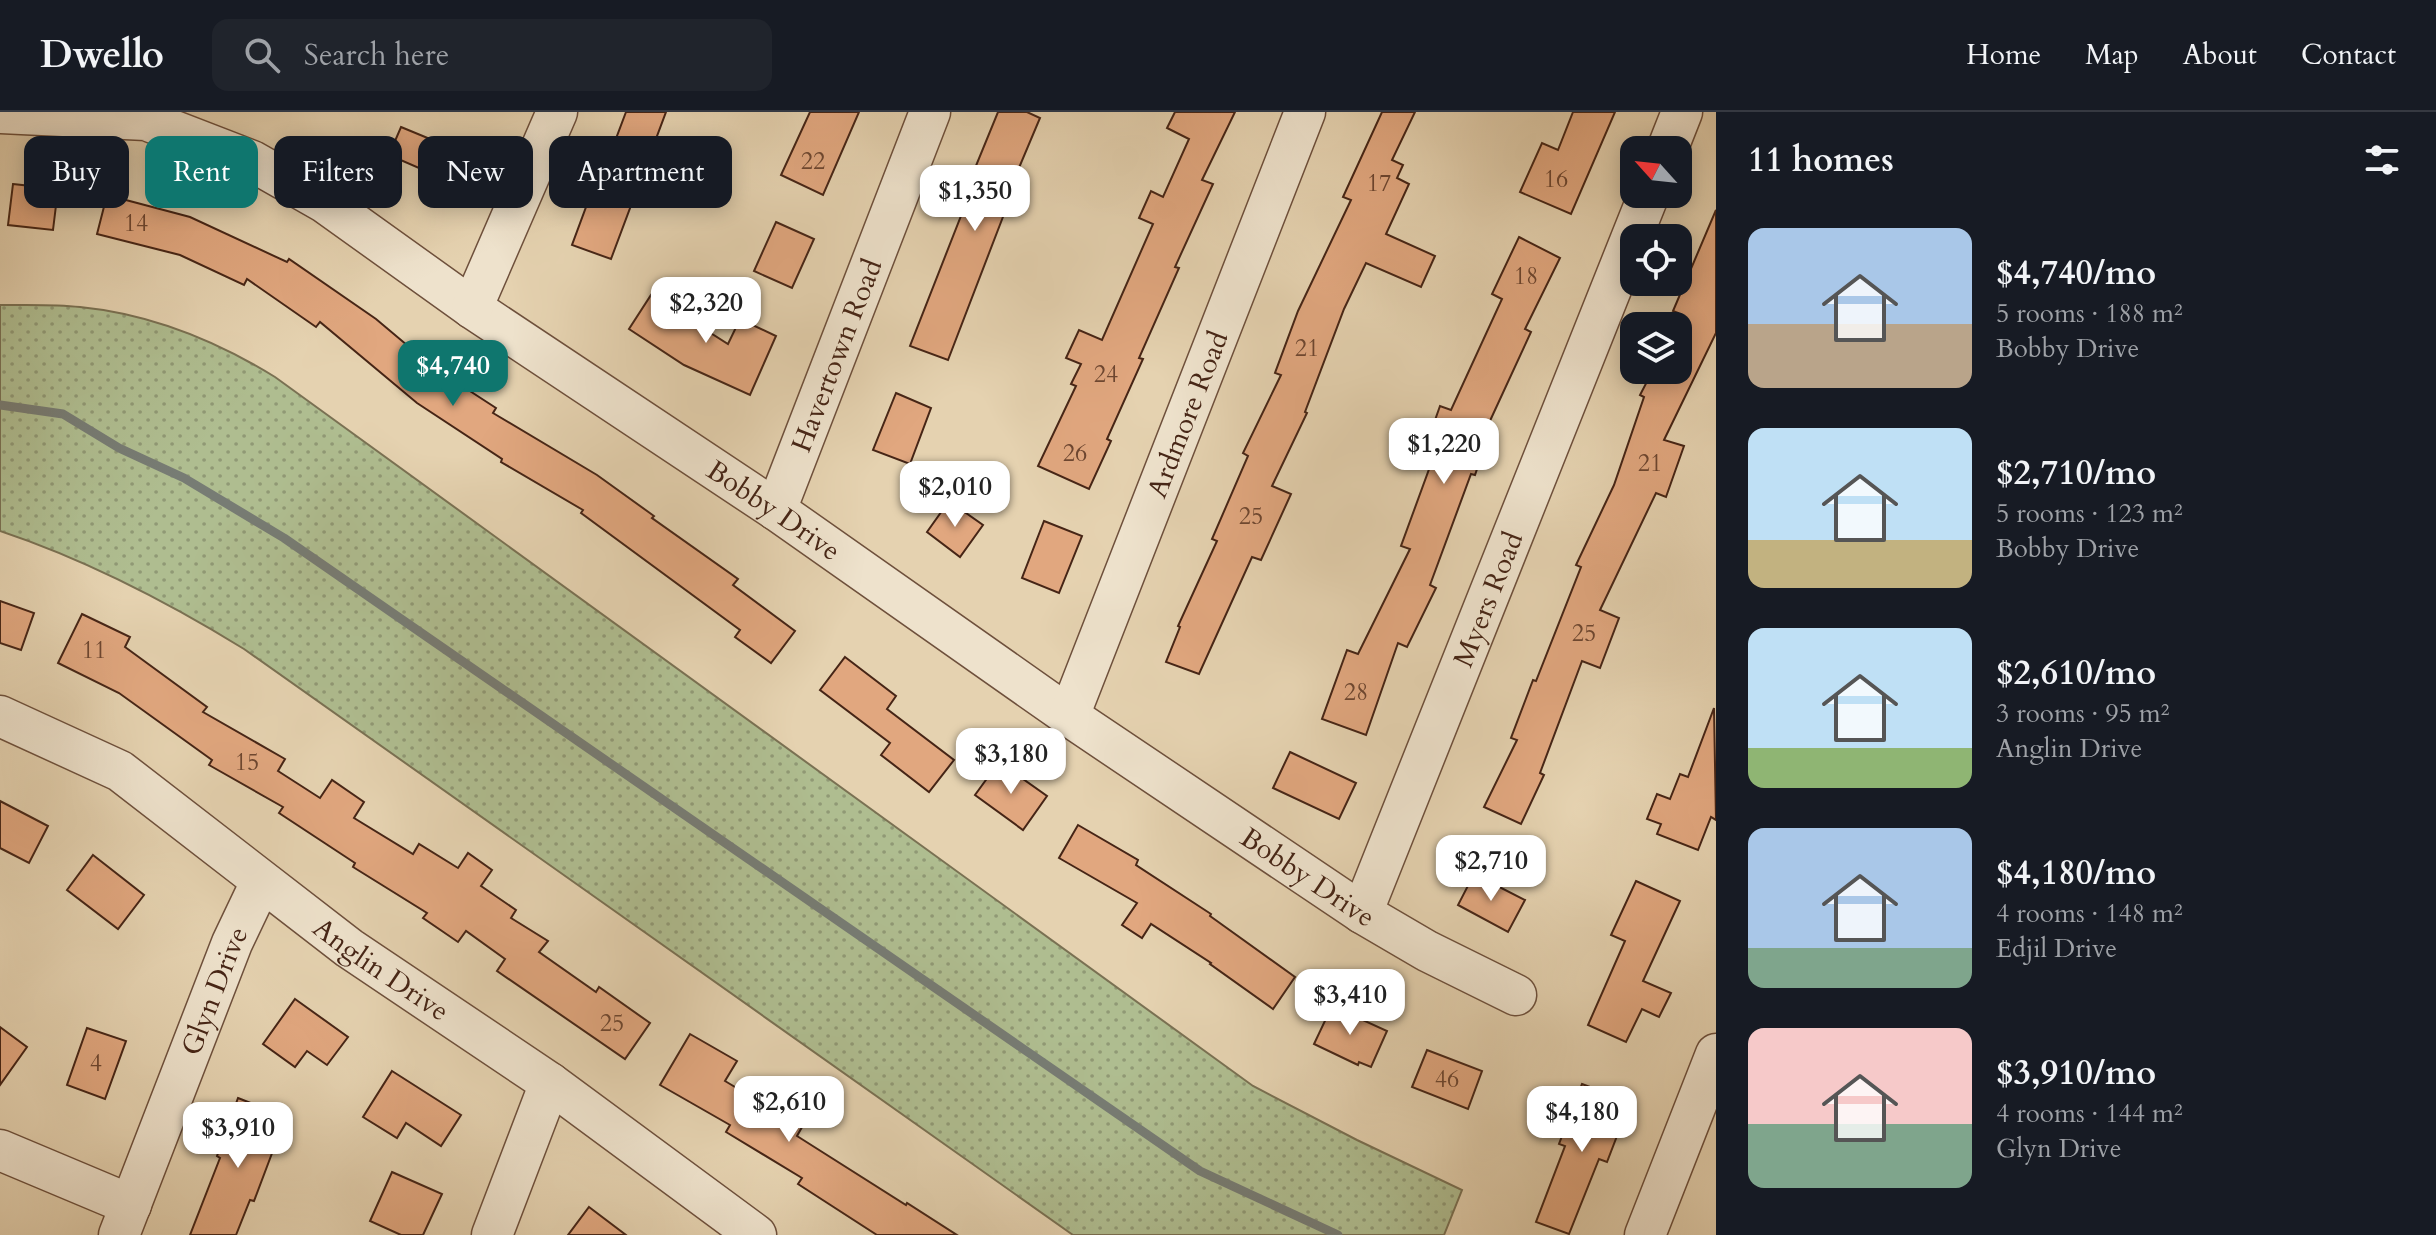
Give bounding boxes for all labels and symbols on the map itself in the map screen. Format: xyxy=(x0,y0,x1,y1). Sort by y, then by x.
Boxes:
north arrow xyxy=(1620,136,1692,208)
house number: 22 xyxy=(801,145,825,178)
house number: 16 xyxy=(1544,163,1568,196)
pin: $1,350 xyxy=(910,165,1040,233)
house number: 17 xyxy=(1367,167,1391,200)
house number: 14 xyxy=(124,207,148,240)
street label: Havertown Road xyxy=(782,253,891,458)
house number: 18 xyxy=(1514,260,1538,293)
pin: $2,320 xyxy=(641,277,771,345)
street label: Ardmore Road xyxy=(1138,326,1238,503)
house number: 21 xyxy=(1295,332,1319,365)
pin: $4,740 xyxy=(388,340,518,408)
house number: 24 xyxy=(1094,358,1118,391)
pin: $1,220 xyxy=(1379,418,1509,486)
house number: 26 xyxy=(1063,437,1087,470)
house number: 21 xyxy=(1638,447,1662,480)
street label: Bobby Drive xyxy=(699,451,848,570)
pin: $2,010 xyxy=(890,461,1020,529)
house number: 25 xyxy=(1239,500,1263,533)
street label: Myers Road xyxy=(1444,526,1532,673)
house number: 25 xyxy=(1572,617,1596,650)
house number: 11 xyxy=(82,634,106,667)
house number: 28 xyxy=(1344,676,1368,709)
pin: $3,180 xyxy=(946,728,1076,796)
house number: 15 xyxy=(235,746,259,779)
street label: Bobby Drive xyxy=(1233,819,1382,936)
pin: $2,710 xyxy=(1426,835,1556,903)
street label: Anglin Drive xyxy=(305,909,457,1030)
street label: Glyn Drive xyxy=(172,920,257,1061)
pin: $3,410 xyxy=(1285,969,1415,1037)
house number: 25 xyxy=(600,1007,624,1040)
house number: 4 xyxy=(90,1047,102,1080)
house number: 46 xyxy=(1435,1063,1459,1096)
pin: $2,610 xyxy=(724,1076,854,1144)
pin: $4,180 xyxy=(1517,1086,1647,1154)
pin: $3,910 xyxy=(173,1102,303,1170)

